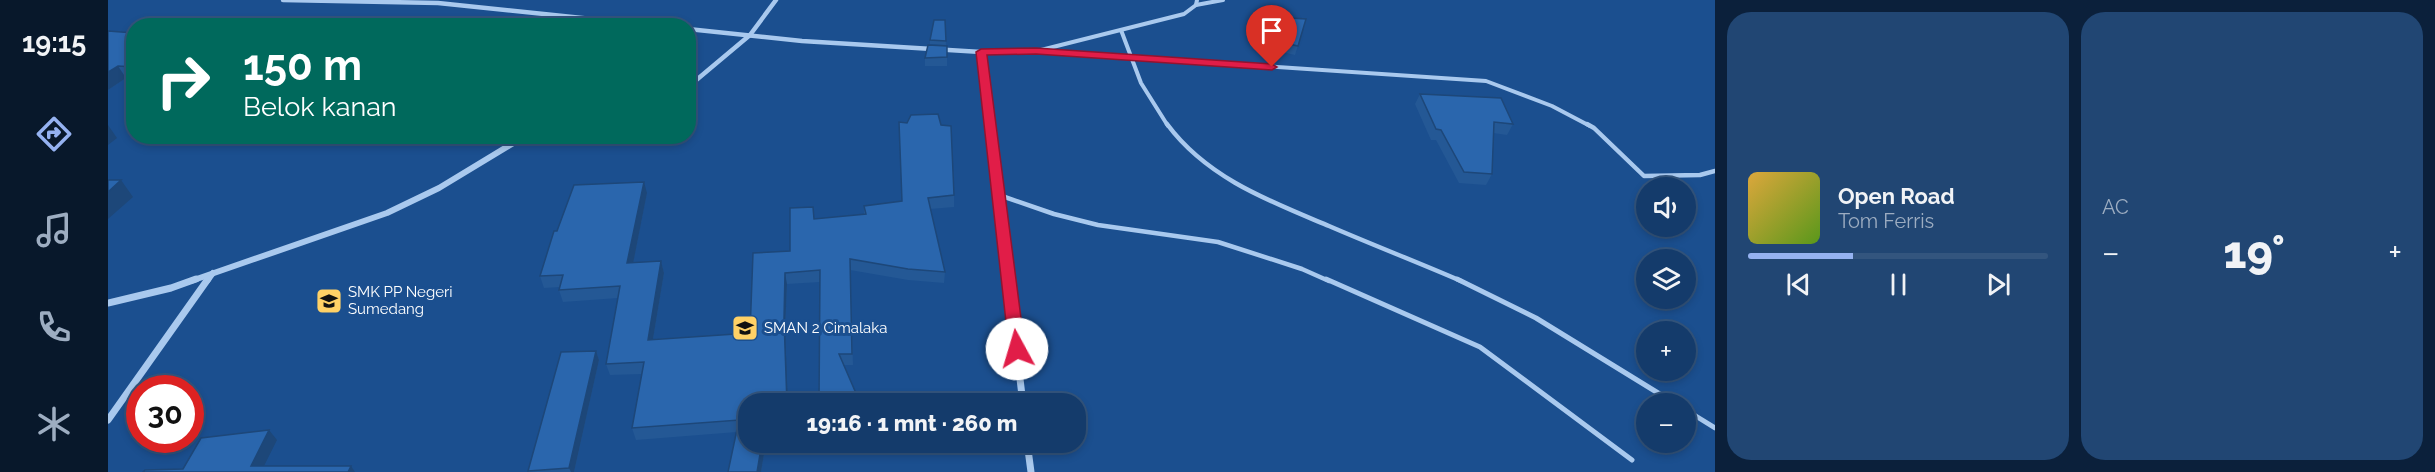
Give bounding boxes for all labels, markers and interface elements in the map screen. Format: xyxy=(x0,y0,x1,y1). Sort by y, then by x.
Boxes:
pin xyxy=(1246,5,1297,67)
icon: arrive xyxy=(1255,14,1288,47)
text: 19:15 xyxy=(22,27,86,58)
text: 150 m xyxy=(243,41,362,90)
icon: right xyxy=(144,42,222,120)
text: Belok kanan xyxy=(243,91,397,122)
icon: directions xyxy=(33,113,75,155)
map controls xyxy=(1636,177,1696,453)
button: sound xyxy=(1636,177,1696,237)
text: Open Road xyxy=(1838,183,1955,209)
text: AC xyxy=(2102,195,2129,219)
icon: music xyxy=(33,209,75,251)
text: Tom Ferris xyxy=(1838,209,1934,233)
text: 19° xyxy=(2223,226,2285,279)
text: − xyxy=(2102,233,2120,272)
text: + xyxy=(2388,233,2402,272)
button: layers xyxy=(1636,249,1696,309)
icon: previous xyxy=(1782,268,1815,301)
icon: pause xyxy=(1882,268,1915,301)
icon: next xyxy=(1982,268,2015,301)
place label: SMK PP Negeri Sumedang xyxy=(348,283,453,318)
school or university icon: SMK PP Negeri Sumedang xyxy=(314,286,344,316)
icon: phone xyxy=(33,306,75,348)
school or university icon: SMAN 2 Cimalaka xyxy=(730,313,760,343)
position arrow xyxy=(985,317,1049,381)
place label: SMAN 2 Cimalaka xyxy=(764,319,887,337)
button: + xyxy=(1636,321,1696,381)
speed limit sign: 30 xyxy=(126,375,204,453)
button: − xyxy=(1636,393,1696,453)
icon: climate xyxy=(33,403,75,445)
text: 19:16 · 1 mnt · 260 m xyxy=(807,410,1017,436)

